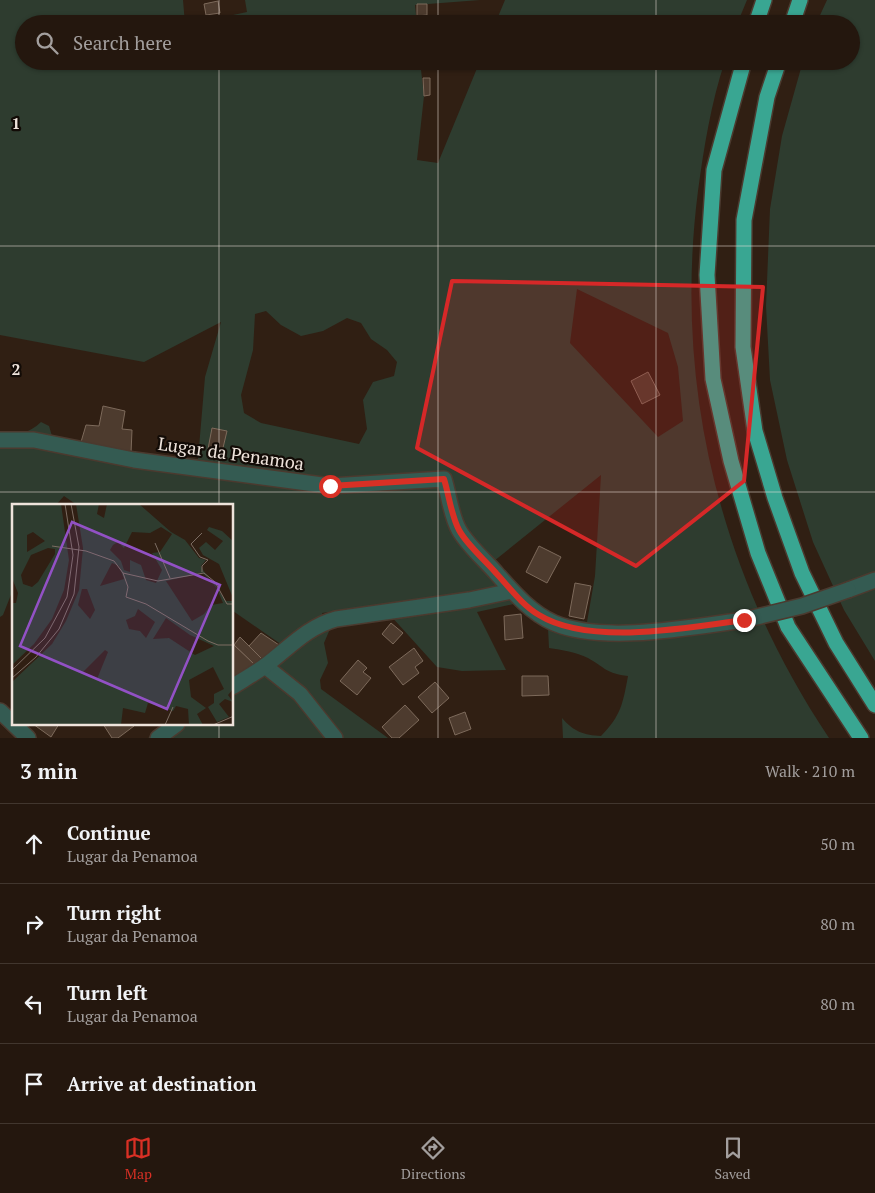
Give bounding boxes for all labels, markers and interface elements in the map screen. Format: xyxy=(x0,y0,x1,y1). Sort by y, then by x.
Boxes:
search box xyxy=(15,15,860,70)
icon: search xyxy=(33,29,61,57)
text: Search here xyxy=(73,30,172,55)
text: 1 xyxy=(11,112,21,134)
text: 2 xyxy=(11,358,21,380)
street label: Lugar da Penamoa xyxy=(157,431,306,475)
route start xyxy=(319,475,342,498)
inset map xyxy=(12,504,234,726)
route end xyxy=(733,609,756,632)
text: 3 min xyxy=(20,757,77,785)
text: Walk · 210 m xyxy=(765,760,855,782)
text: Continue xyxy=(67,820,151,845)
icon: ahead xyxy=(20,830,48,858)
text: 50 m xyxy=(820,833,855,855)
text: Lugar da Penamoa xyxy=(67,845,198,867)
text: Turn right xyxy=(67,900,161,925)
icon: right xyxy=(20,910,48,938)
text: 80 m xyxy=(820,913,855,935)
text: Lugar da Penamoa xyxy=(67,925,198,947)
text: Turn left xyxy=(67,980,148,1005)
icon: left xyxy=(20,990,48,1018)
text: 80 m xyxy=(820,993,855,1015)
text: Lugar da Penamoa xyxy=(67,1005,198,1027)
icon: arrive xyxy=(20,1070,48,1098)
text: Arrive at destination xyxy=(67,1071,256,1096)
tab: Map xyxy=(124,1134,152,1183)
tab: Directions xyxy=(401,1134,466,1183)
tab: Saved xyxy=(714,1134,751,1183)

